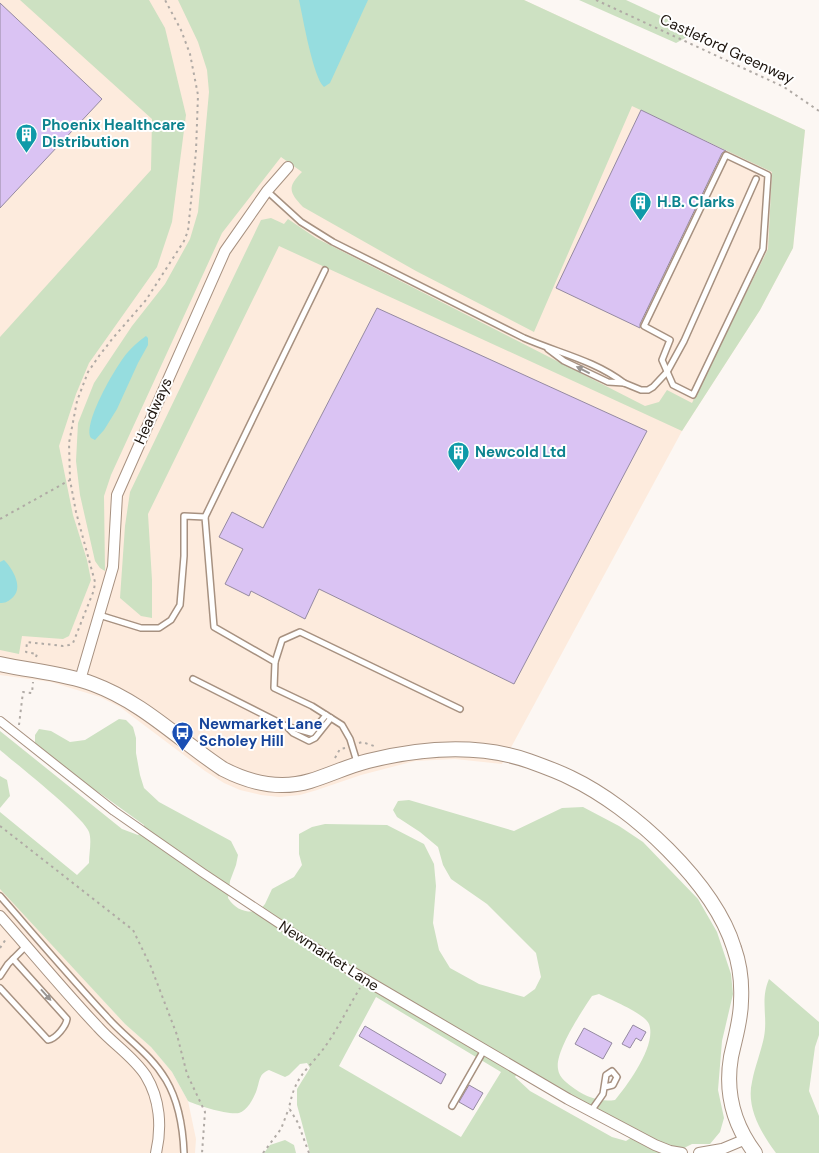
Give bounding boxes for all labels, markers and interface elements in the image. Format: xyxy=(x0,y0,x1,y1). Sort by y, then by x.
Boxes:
street label: Castleford Greenway xyxy=(657,9,798,89)
place label: Phoenix Healthcare Distribution xyxy=(42,115,185,152)
building icon: Phoenix Healthcare Distribution xyxy=(14,122,38,153)
building icon: H.B. Clarks xyxy=(629,190,653,221)
place label: H.B. Clarks xyxy=(657,192,735,212)
one-way arrow xyxy=(575,366,590,374)
street label: Headways xyxy=(129,375,177,447)
building icon: Newcold Ltd xyxy=(447,440,471,471)
place label: Newcold Ltd xyxy=(475,442,566,462)
place label: Newmarket Lane Scholey Hill xyxy=(199,714,322,751)
bus stop icon: Newmarket Lane Scholey Hill xyxy=(171,721,195,752)
street label: Newmarket Lane xyxy=(275,916,383,996)
one-way arrow xyxy=(40,989,52,1001)

